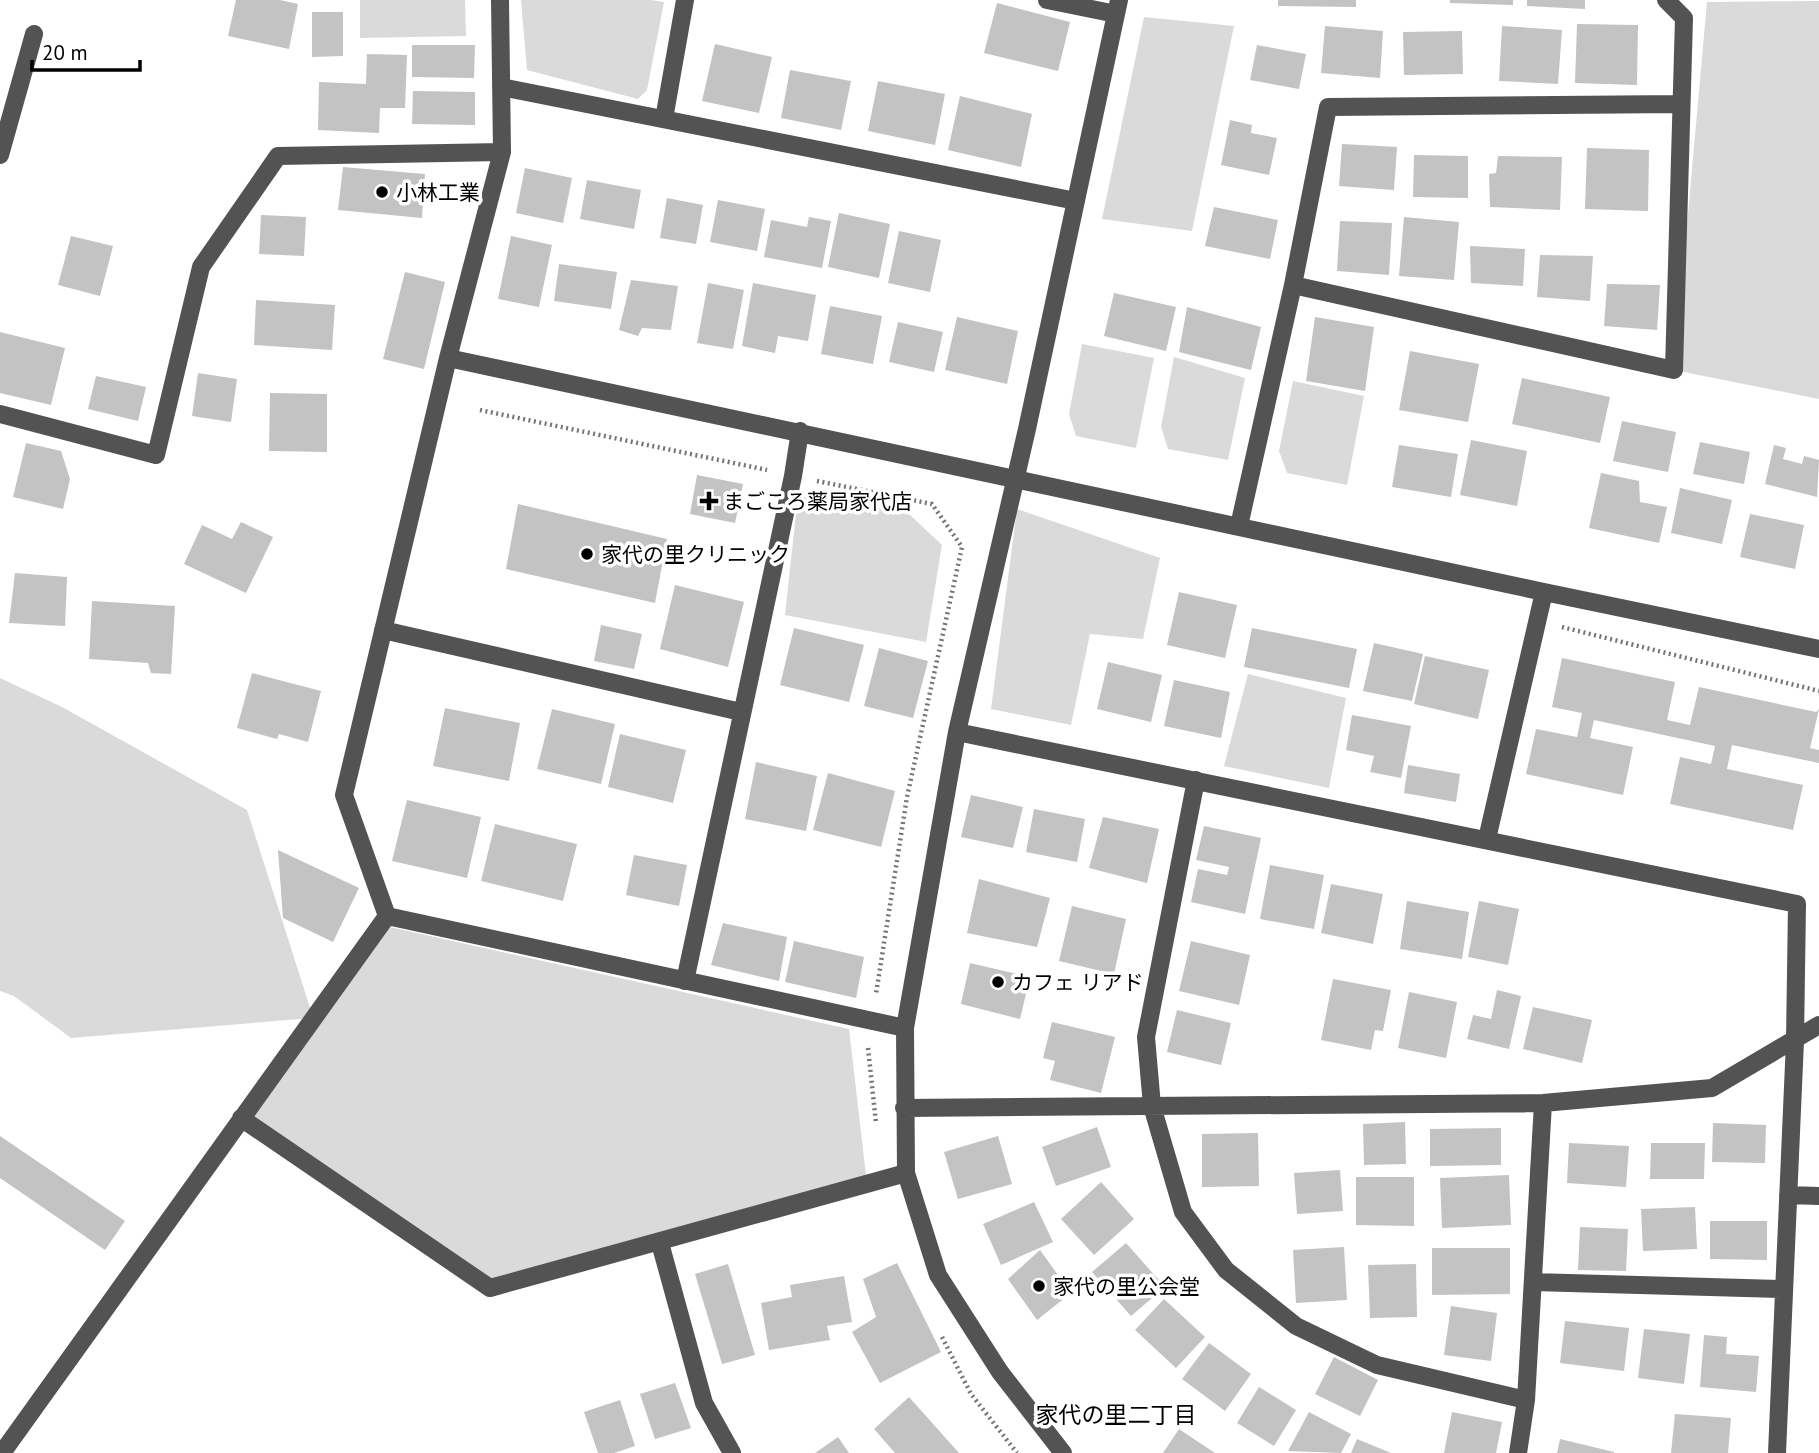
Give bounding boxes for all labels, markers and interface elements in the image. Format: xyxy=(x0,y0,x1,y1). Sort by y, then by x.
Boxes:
scale bar xyxy=(32,28,140,72)
text: 20 m xyxy=(42,39,88,66)
place label: 小林工業 xyxy=(396,179,480,206)
marker: 小林工業 xyxy=(374,184,390,200)
place label: まごころ薬局家代店 xyxy=(723,488,912,515)
marker: まごころ薬局家代店 xyxy=(701,493,717,509)
place label: 家代の里クリニック xyxy=(601,541,790,568)
marker: 家代の里クリニック xyxy=(579,546,595,562)
place label: カフェ リアド xyxy=(1012,969,1144,996)
marker: カフェ リアド xyxy=(990,974,1006,990)
place label: 家代の里公会堂 xyxy=(1053,1273,1200,1300)
marker: 家代の里公会堂 xyxy=(1031,1278,1047,1294)
district label: 家代の里二丁目 xyxy=(1036,1400,1197,1429)

